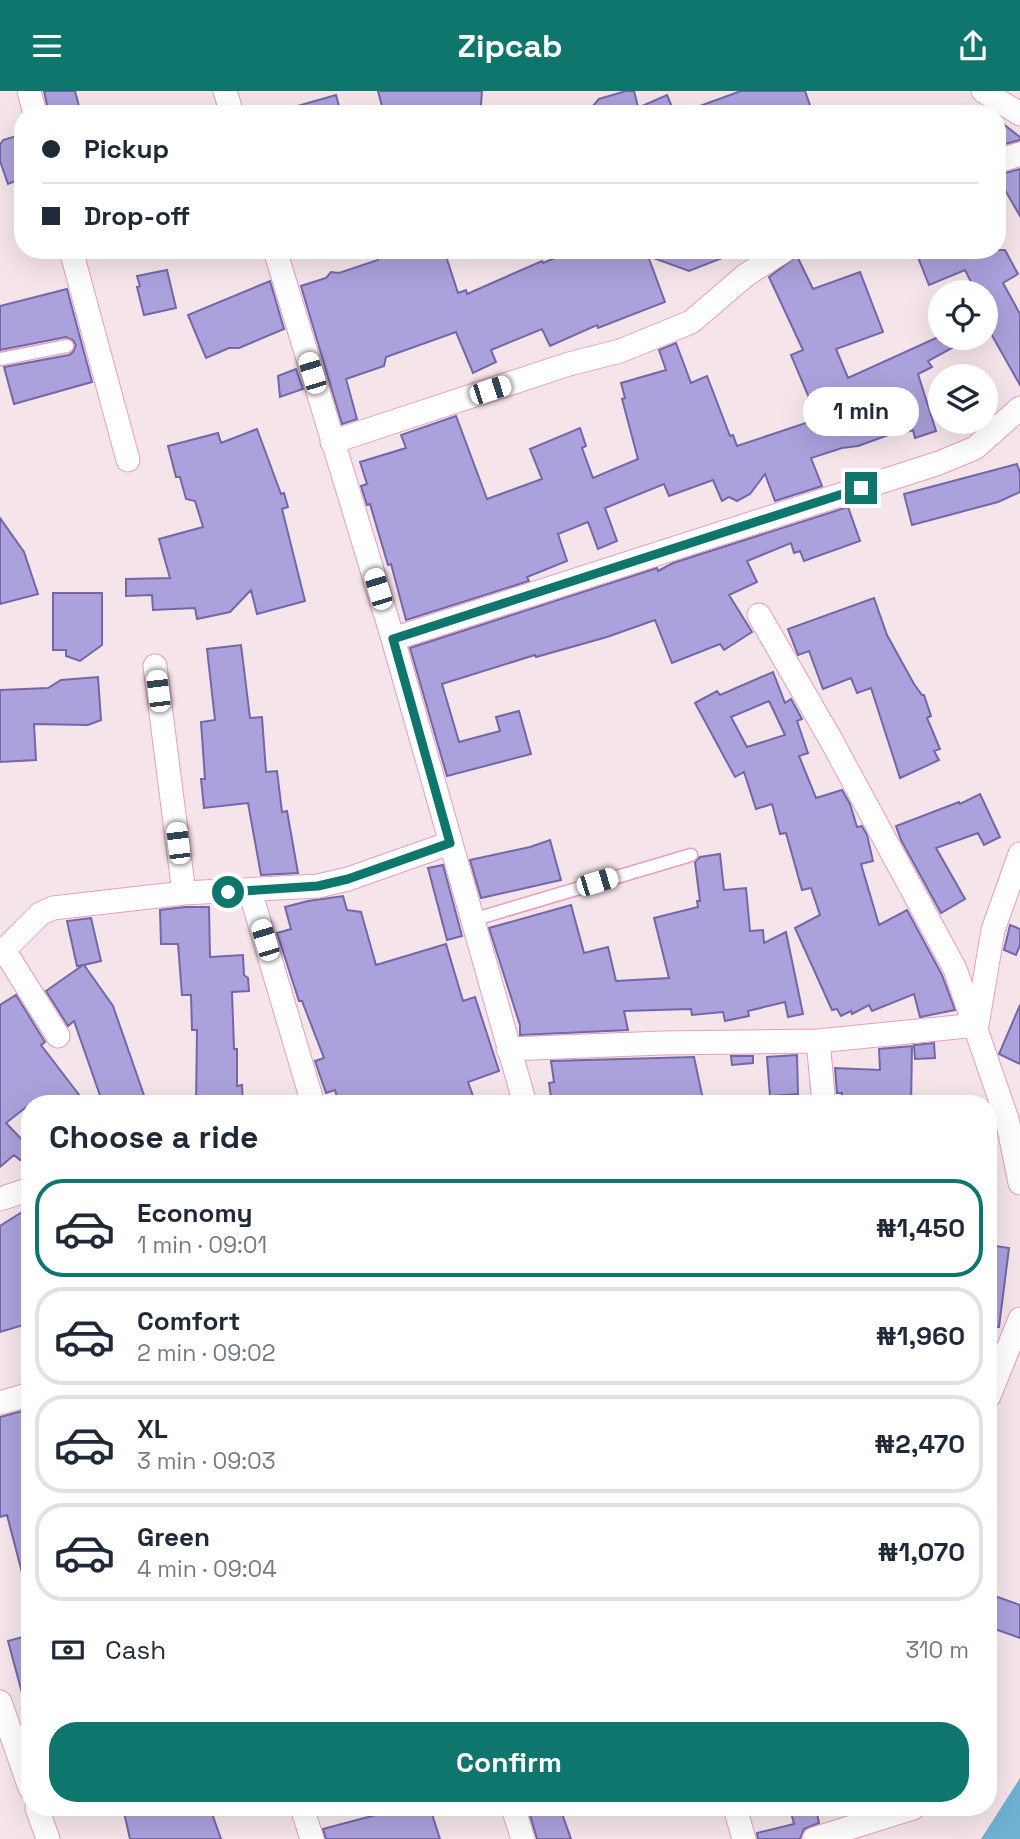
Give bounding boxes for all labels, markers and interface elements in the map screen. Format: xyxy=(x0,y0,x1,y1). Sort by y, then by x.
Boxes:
text: Zipcab xyxy=(457,26,563,66)
icon: menu xyxy=(28,27,66,65)
icon: share xyxy=(954,27,992,65)
text: Pickup xyxy=(84,132,169,166)
text: Drop-off xyxy=(84,199,190,233)
map controls xyxy=(928,280,998,434)
button: locate xyxy=(928,280,998,350)
car xyxy=(296,350,329,396)
button: layers xyxy=(928,364,998,434)
car xyxy=(467,374,514,406)
callout: 1 min xyxy=(803,387,919,435)
text: 1 min xyxy=(833,396,889,426)
route end xyxy=(845,472,877,504)
car xyxy=(362,566,395,612)
car xyxy=(146,669,171,713)
car xyxy=(166,821,191,865)
car xyxy=(574,866,621,898)
route start xyxy=(212,876,244,908)
car xyxy=(249,917,282,963)
text: Choose a ride xyxy=(49,1117,259,1157)
text: Economy xyxy=(137,1196,253,1230)
icon: car xyxy=(53,1197,116,1260)
text: ₦1,450 xyxy=(876,1211,965,1245)
text: 1 min · 09:01 xyxy=(137,1230,267,1260)
text: Comfort xyxy=(137,1304,240,1338)
icon: car xyxy=(53,1305,116,1368)
text: ₦1,960 xyxy=(876,1319,965,1353)
text: 2 min · 09:02 xyxy=(137,1338,276,1368)
text: XL xyxy=(137,1412,168,1446)
icon: car xyxy=(53,1413,116,1476)
text: ₦2,470 xyxy=(874,1427,965,1461)
text: 3 min · 09:03 xyxy=(137,1446,276,1476)
text: Green xyxy=(137,1520,210,1554)
icon: car xyxy=(53,1521,116,1584)
text: ₦1,070 xyxy=(877,1535,965,1569)
text: 4 min · 09:04 xyxy=(137,1554,277,1584)
icon: cash xyxy=(49,1631,87,1669)
text: Cash xyxy=(105,1633,166,1667)
text: 310 m xyxy=(905,1635,969,1665)
button: Confirm xyxy=(49,1722,969,1802)

